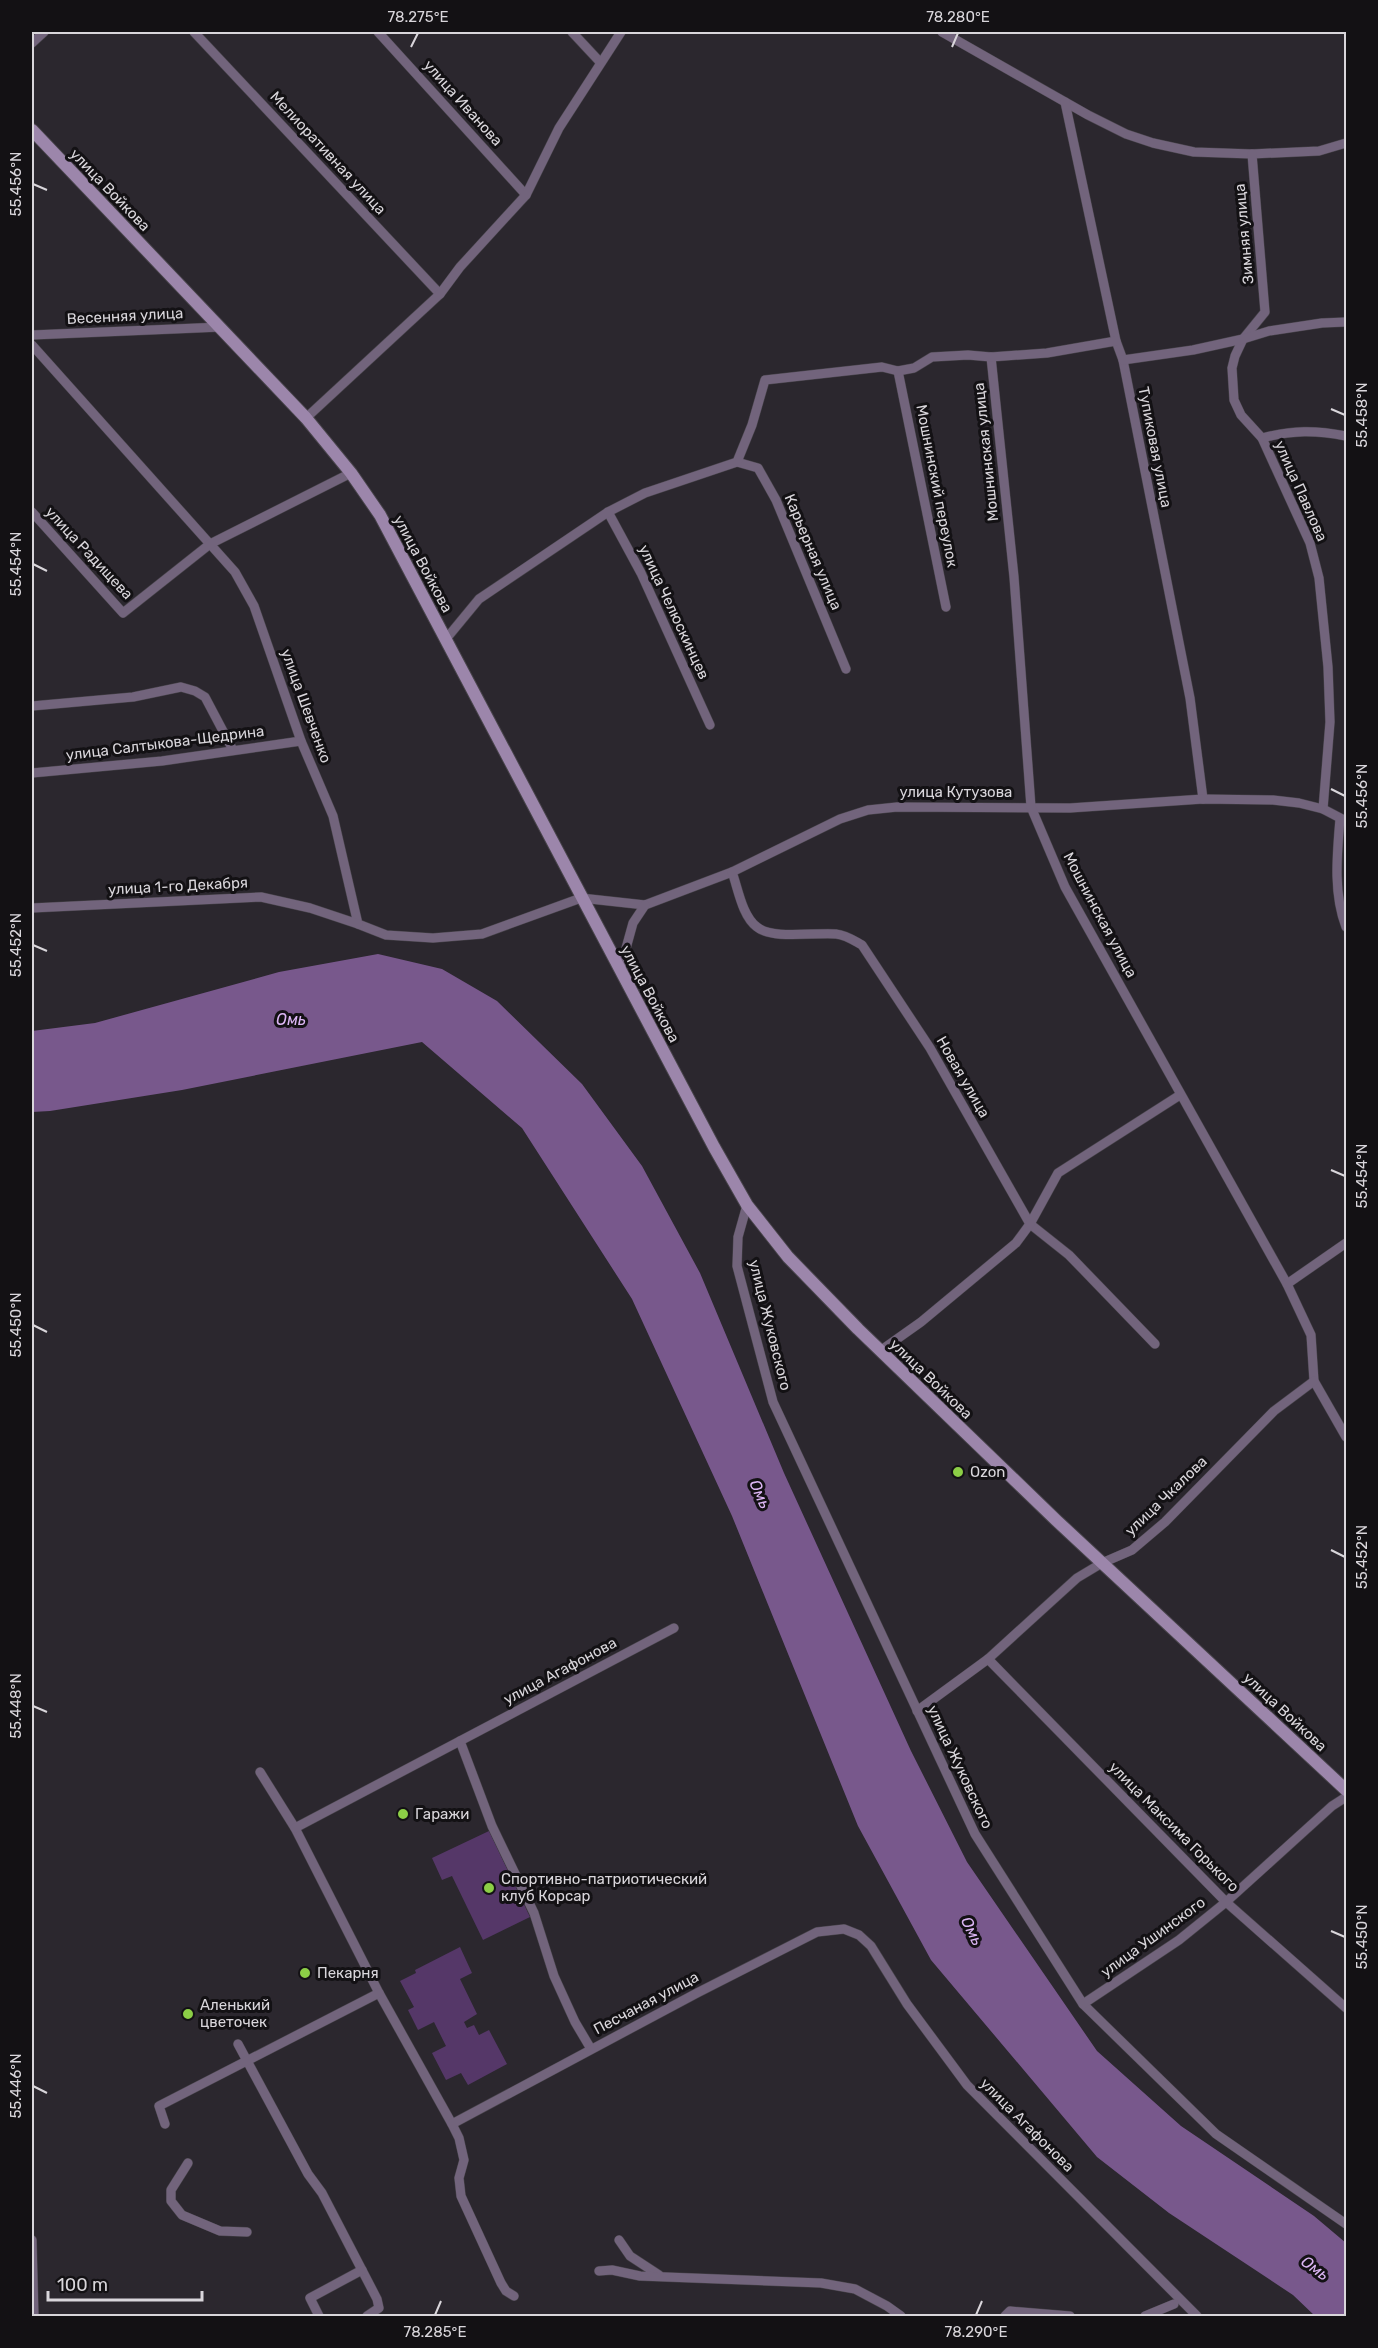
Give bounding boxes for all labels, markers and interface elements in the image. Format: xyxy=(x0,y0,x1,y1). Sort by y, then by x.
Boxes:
text: 78.275°E xyxy=(387,8,449,26)
text: 78.280°E xyxy=(926,8,990,26)
street label: улица Иванова xyxy=(420,56,506,150)
street label: Мелиоративная улица xyxy=(266,88,390,218)
street label: улица Войкова xyxy=(66,145,154,235)
text: 55.456°N xyxy=(7,152,25,216)
street label: Зимняя улица xyxy=(1231,183,1257,285)
street label: Весенняя улица xyxy=(66,304,184,328)
street label: Мошнинская улица xyxy=(970,382,1002,522)
text: 55.458°N xyxy=(1353,382,1371,448)
street label: Тупиковая улица xyxy=(1134,385,1176,509)
street label: Мошнинский переулок xyxy=(912,403,962,569)
street label: улица Павлова xyxy=(1271,438,1331,544)
street label: Карьерная улица xyxy=(780,491,846,613)
street label: улица Радищева xyxy=(41,503,137,603)
street label: улица Войкова xyxy=(390,512,456,616)
text: 55.454°N xyxy=(7,531,25,597)
street label: улица Челюскинцев xyxy=(635,542,713,682)
street label: улица Шевченко xyxy=(277,647,335,765)
street label: улица Салтыкова-Щедрина xyxy=(65,722,265,764)
text: 55.456°N xyxy=(1353,764,1371,828)
street label: улица Кутузова xyxy=(900,783,1012,801)
street label: Мошнинская улица xyxy=(1059,849,1141,981)
street label: улица 1-го Декабря xyxy=(108,873,248,899)
text: 55.452°N xyxy=(7,913,25,977)
street label: улица Войкова xyxy=(617,942,683,1046)
water label: Омь xyxy=(276,1010,306,1029)
street label: Новая улица xyxy=(932,1033,994,1121)
text: 55.454°N xyxy=(1353,1143,1371,1209)
street label: улица Жуковского xyxy=(745,1258,795,1392)
text: 55.450°N xyxy=(7,1292,25,1358)
street label: улица Войкова xyxy=(886,1335,976,1423)
street label: улица Чкалова xyxy=(1121,1452,1211,1540)
place label: Ozon xyxy=(970,1463,1005,1481)
marker: Ozon xyxy=(951,1465,965,1479)
water label: Омь xyxy=(745,1477,775,1511)
text: 55.452°N xyxy=(1353,1525,1371,1589)
street label: улица Агафонова xyxy=(500,1634,620,1708)
street label: улица Войкова xyxy=(1240,1669,1330,1755)
text: 55.448°N xyxy=(7,1673,25,1739)
street label: улица Жуковского xyxy=(924,1702,996,1832)
street label: улица Максима Горького xyxy=(1105,1758,1243,1896)
place label: Гаражи xyxy=(415,1805,469,1823)
marker: Гаражи xyxy=(396,1807,410,1821)
place label: Спортивно-патриотический клуб Корсар xyxy=(501,1870,707,1905)
marker: Спортивно-патриотический клуб Корсар xyxy=(482,1881,496,1895)
street label: улица Ушинского xyxy=(1097,1893,1209,1981)
text: 55.450°N xyxy=(1353,1904,1371,1970)
water label: Омь xyxy=(957,1913,987,1949)
place label: Пекарня xyxy=(317,1964,379,1982)
marker: Пекарня xyxy=(298,1966,312,1980)
street label: Песчаная улица xyxy=(590,1968,702,2038)
place label: Аленький цветочек xyxy=(200,1996,270,2031)
marker: Аленький цветочек xyxy=(181,2007,195,2021)
text: 55.446°N xyxy=(7,2053,25,2119)
street label: улица Агафонова xyxy=(976,2074,1078,2176)
water label: Омь xyxy=(1297,2252,1333,2284)
scale bar xyxy=(48,2264,202,2302)
text: 100 m xyxy=(57,2274,108,2296)
text: 78.285°E xyxy=(403,2323,467,2341)
text: 78.290°E xyxy=(944,2323,1008,2341)

